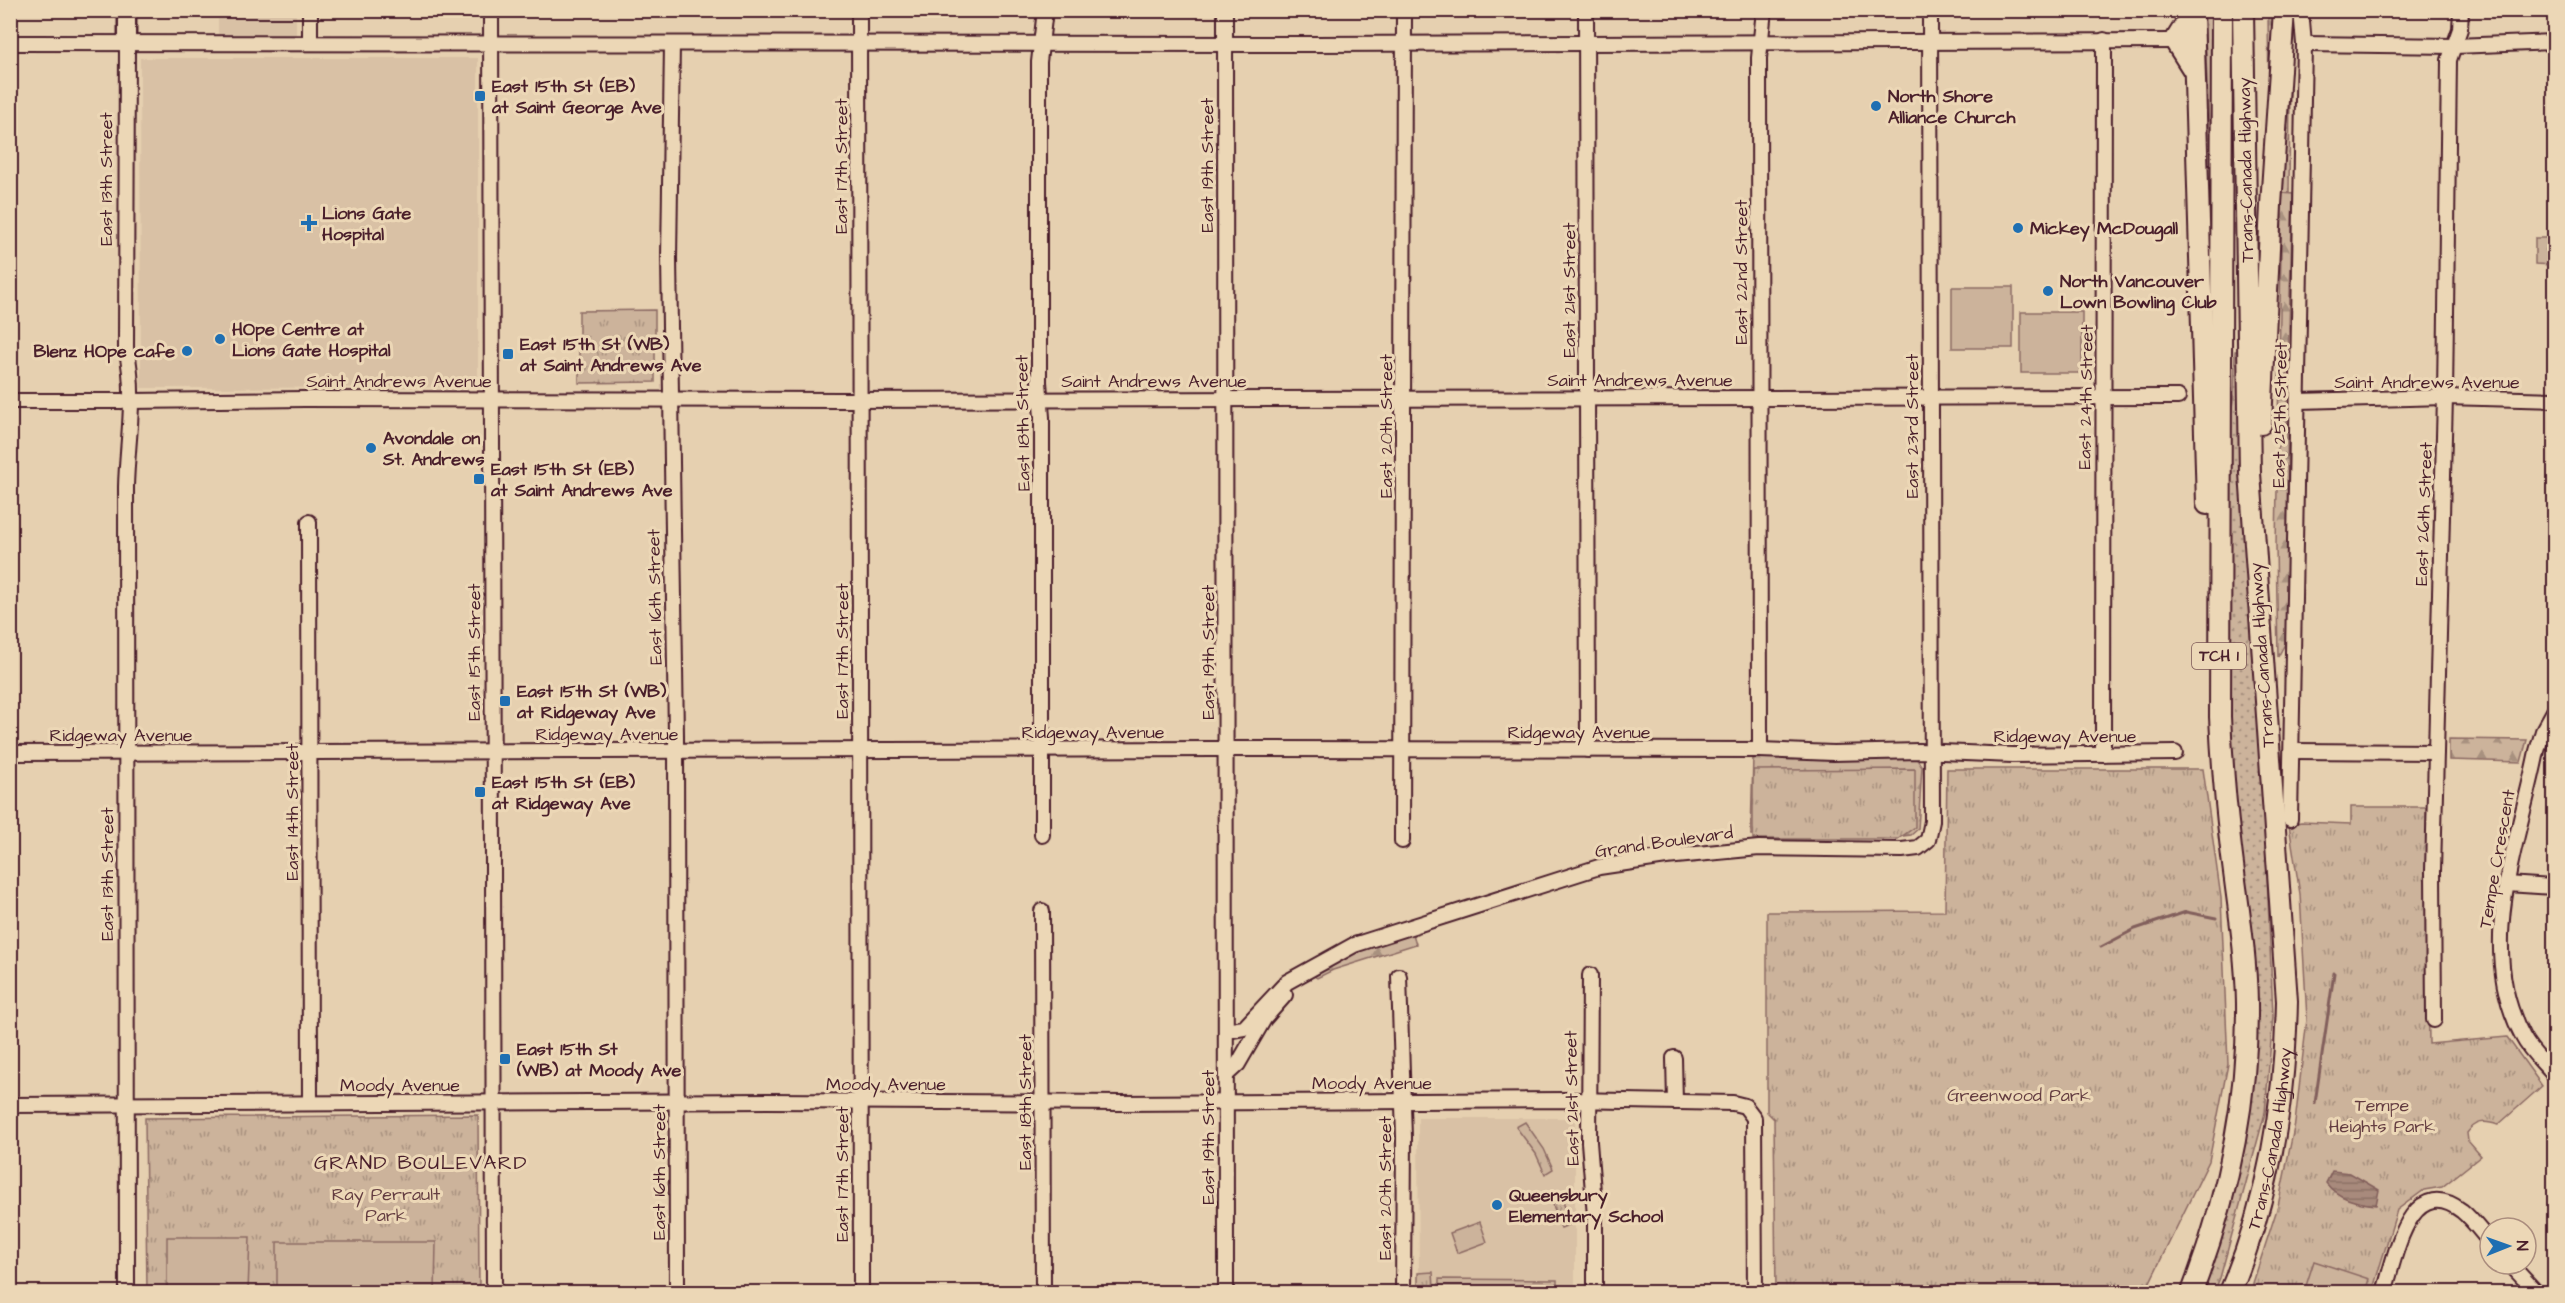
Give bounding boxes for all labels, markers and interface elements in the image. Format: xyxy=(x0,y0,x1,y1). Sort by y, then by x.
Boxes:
place label: East 15th St (EB) at Saint George Ave xyxy=(491,74,662,121)
street label: Trans-Canada Highway xyxy=(2232,77,2261,263)
place label: North Shore Alliance Church xyxy=(1888,84,2017,130)
marker: East 15th St (EB) at Saint George Ave xyxy=(473,89,487,103)
street label: East 17th Street xyxy=(829,97,854,234)
street label: East 19th Street xyxy=(1195,97,1220,232)
marker: North Shore Alliance Church xyxy=(1869,99,1883,113)
street label: East 13th Street xyxy=(94,111,119,246)
street label: East 22nd Street xyxy=(1729,199,1754,344)
place label: Lions Gate Hospital xyxy=(322,201,411,247)
marker: Lions Gate Hospital xyxy=(300,214,318,232)
place label: Mickey McDougall xyxy=(2030,216,2178,242)
marker: Mickey McDougall xyxy=(2011,221,2025,235)
street label: East 21st Street xyxy=(1557,222,1582,357)
place label: North Vancouver Lown Bowling Club xyxy=(2060,269,2218,316)
marker: North Vancouver Lown Bowling Club xyxy=(2041,284,2055,298)
place label: HOpe Centre at Lions Gate Hospital xyxy=(232,317,391,363)
street label: East 24th Street xyxy=(2072,324,2100,470)
marker: HOpe Centre at Lions Gate Hospital xyxy=(213,332,227,346)
place label: East 15th St (WB) at Saint Andrews Ave xyxy=(519,332,702,378)
place label: Blenz HOpe cafe xyxy=(34,339,175,364)
street label: East 25th Street xyxy=(2266,341,2294,488)
marker: Blenz HOpe cafe xyxy=(180,344,194,358)
marker: East 15th St (WB) at Saint Andrews Ave xyxy=(501,347,515,361)
street label: East 20th Street xyxy=(1374,353,1399,498)
street label: East 23rd Street xyxy=(1900,353,1925,498)
street label: East 18th Street xyxy=(1009,354,1037,491)
street label: Saint Andrews Avenue xyxy=(1547,368,1733,393)
street label: Saint Andrews Avenue xyxy=(306,369,492,394)
street label: Saint Andrews Avenue xyxy=(1061,369,1247,394)
street label: Saint Andrews Avenue xyxy=(2334,370,2520,395)
place label: Avondale on St. Andrews xyxy=(382,426,485,472)
marker: Avondale on St. Andrews xyxy=(364,441,378,455)
street label: East 26th Street xyxy=(2409,441,2439,586)
place label: East 15th St (EB) at Saint Andrews Ave xyxy=(490,457,673,503)
marker: East 15th St (EB) at Saint Andrews Ave xyxy=(472,472,486,486)
street label: East 16th Street xyxy=(641,528,669,665)
street label: Trans-Canada Highway xyxy=(2243,562,2282,748)
street label: East 17th Street xyxy=(830,582,855,719)
street label: East 15th Street xyxy=(462,583,487,721)
street label: East 19th Street xyxy=(1196,584,1221,719)
road number: TCH 1 xyxy=(2192,643,2246,669)
place label: East 15th St (WB) at Ridgeway Ave xyxy=(516,679,667,726)
marker: East 15th St (WB) at Ridgeway Ave xyxy=(498,694,512,708)
street label: Ridgeway Avenue xyxy=(1021,720,1165,746)
street label: Ridgeway Avenue xyxy=(1507,720,1651,746)
street label: Ridgeway Avenue xyxy=(535,722,679,748)
street label: Ridgeway Avenue xyxy=(49,723,193,749)
street label: Ridgeway Avenue xyxy=(1993,724,2137,750)
street label: East 14th Street xyxy=(280,743,305,880)
place label: East 15th St (EB) at Ridgeway Ave xyxy=(491,770,636,817)
marker: East 15th St (EB) at Ridgeway Ave xyxy=(473,785,487,799)
street label: Tempe Crescent xyxy=(2472,787,2522,930)
street label: East 13th Street xyxy=(95,806,120,941)
street label: Grand Boulevard xyxy=(1593,820,1735,864)
street label: East 21st Street xyxy=(1558,1030,1586,1166)
street label: East 18th Street xyxy=(1013,1033,1038,1170)
place label: East 15th St (WB) at Moody Ave xyxy=(516,1037,682,1084)
street label: Trans-Canada Highway xyxy=(2241,1047,2298,1233)
marker: East 15th St (WB) at Moody Ave xyxy=(498,1052,512,1066)
street label: East 19th Street xyxy=(1196,1069,1221,1204)
street label: Moody Avenue xyxy=(1312,1071,1432,1097)
street label: Moody Avenue xyxy=(826,1072,946,1098)
street label: Moody Avenue xyxy=(340,1073,460,1099)
park label: Greenwood Park xyxy=(1947,1083,2091,1108)
park label: Tempe Heights Park xyxy=(2329,1093,2435,1140)
street label: East 16th Street xyxy=(647,1103,672,1240)
street label: East 17th Street xyxy=(830,1105,855,1242)
street label: East 20th Street xyxy=(1373,1115,1398,1260)
district label: GRAND BOULEVARD xyxy=(314,1149,528,1177)
park label: Ray Perrault Park xyxy=(332,1182,441,1228)
place label: Queensbury Elementary School xyxy=(1509,1183,1664,1230)
marker: Queensbury Elementary School xyxy=(1490,1198,1504,1212)
north arrow xyxy=(2478,1216,2538,1276)
text: N xyxy=(2511,1241,2533,1251)

